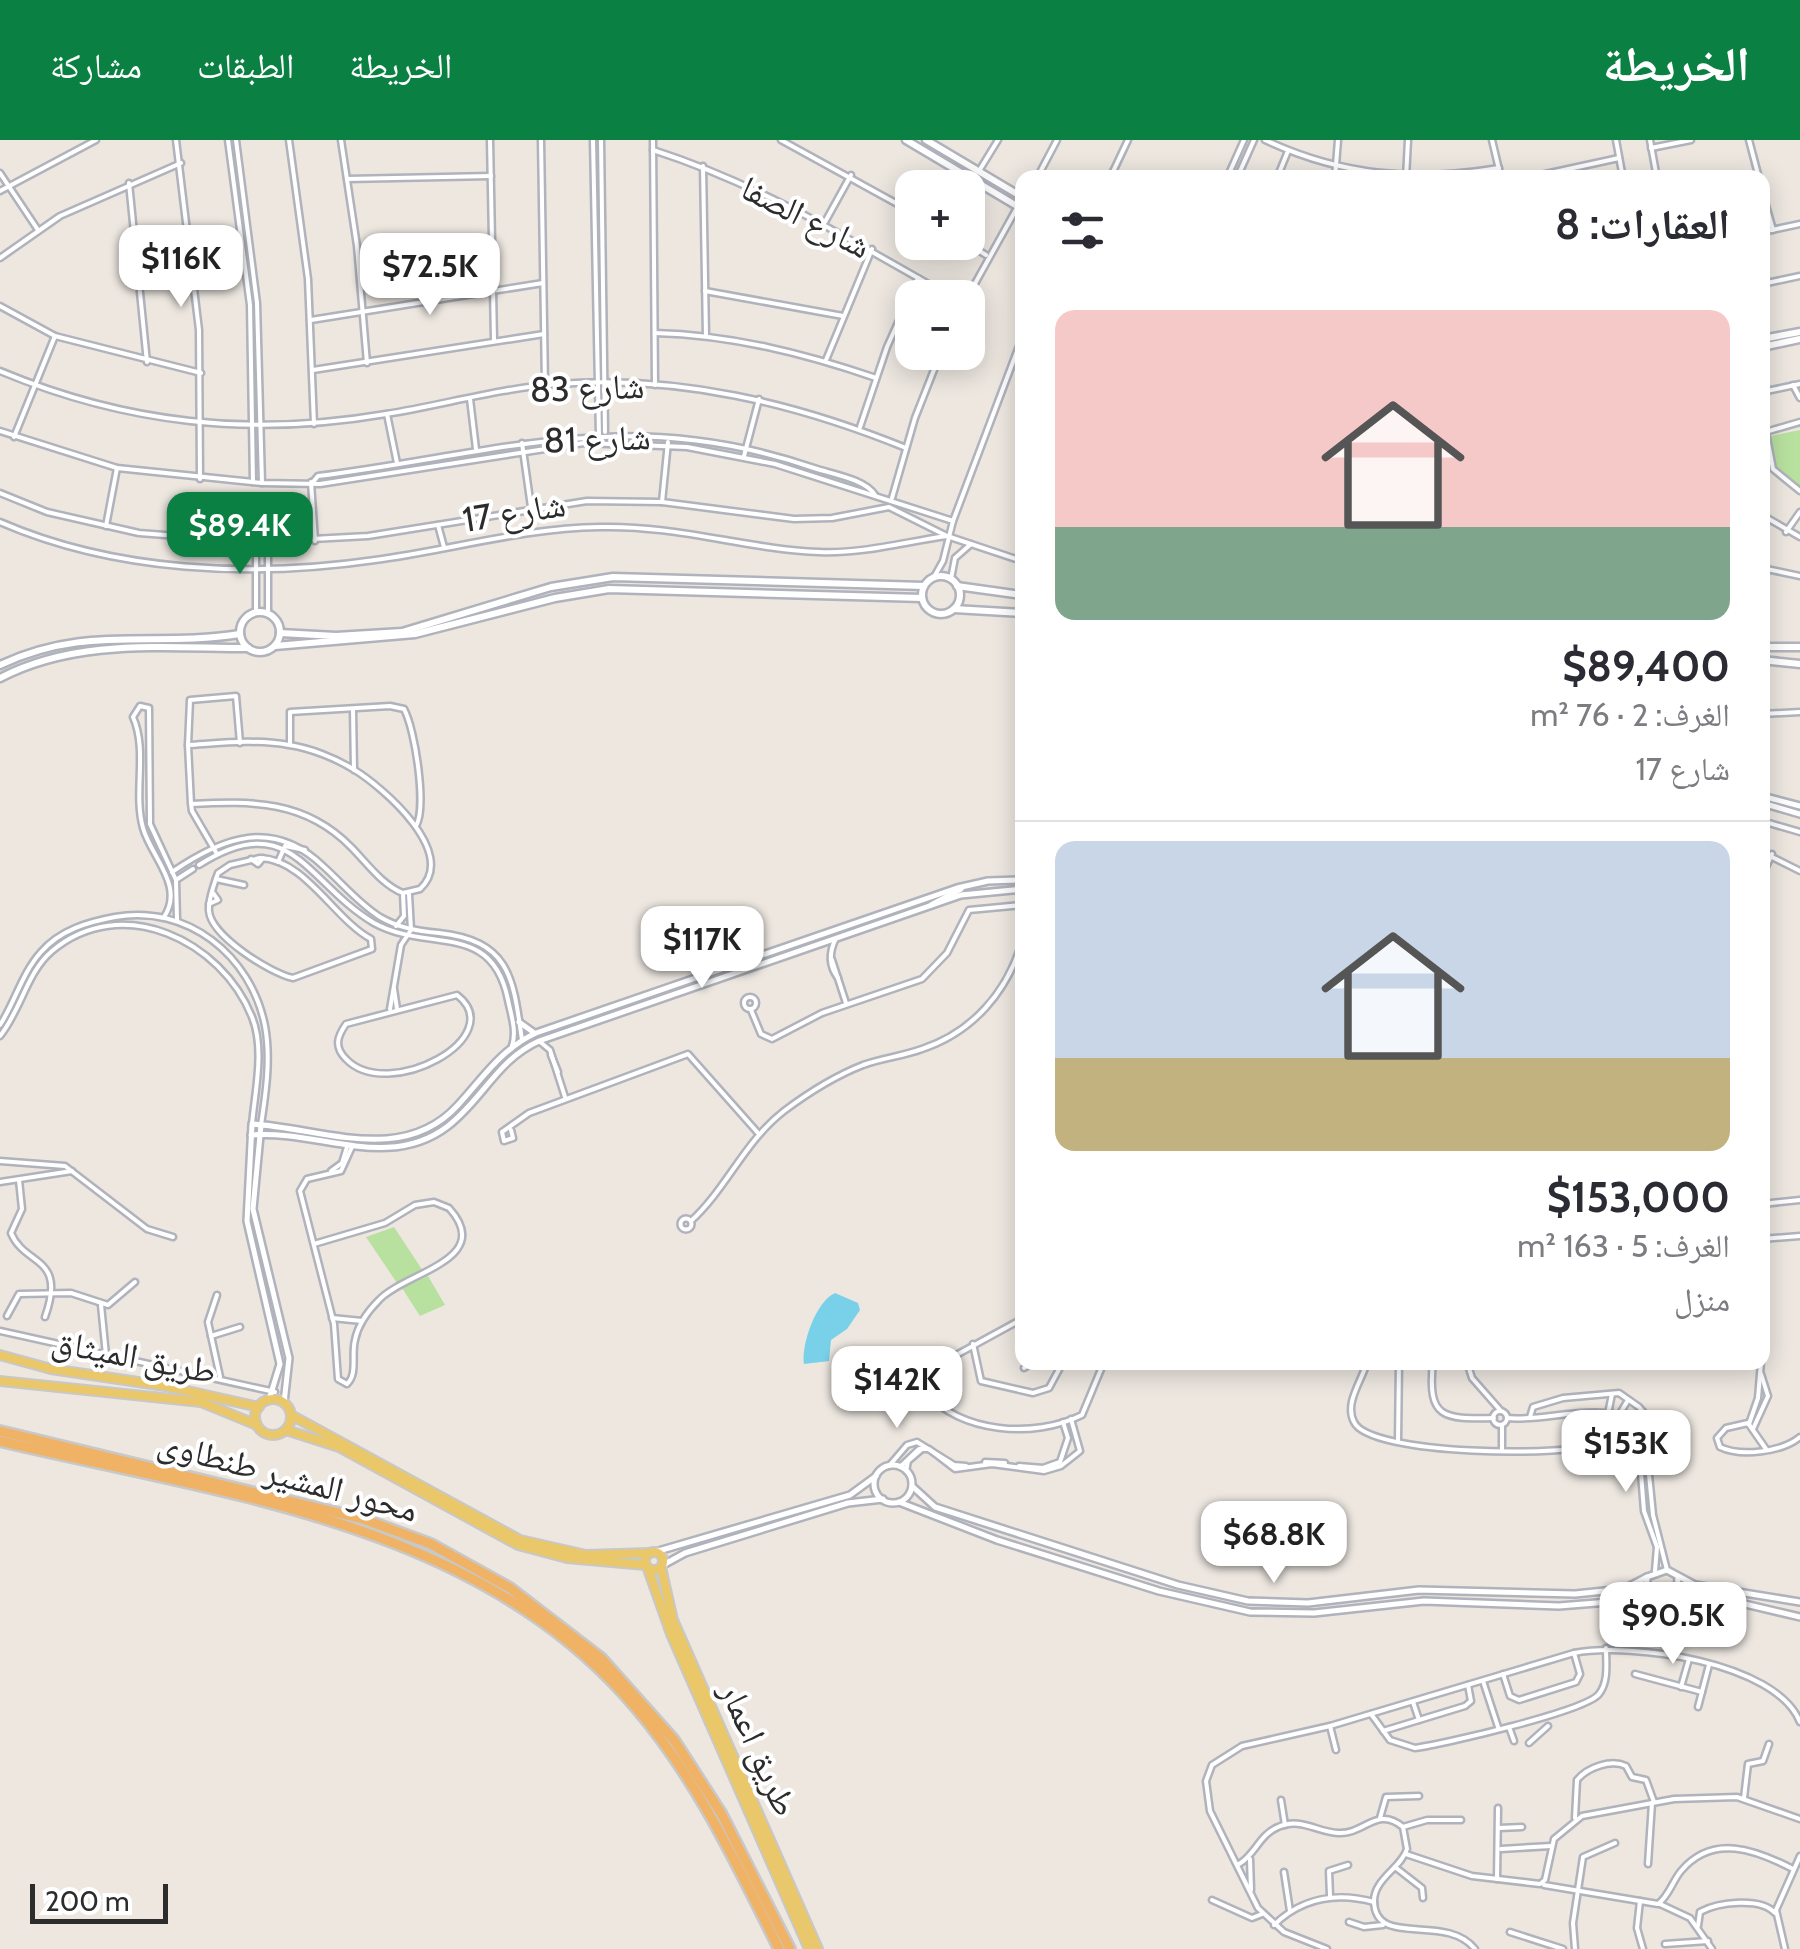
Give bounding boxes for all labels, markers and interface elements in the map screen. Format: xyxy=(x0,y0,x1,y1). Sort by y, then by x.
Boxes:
text: الخريطة xyxy=(1603,35,1750,93)
text: مشاركة xyxy=(50,44,142,87)
text: الطبقات xyxy=(197,44,294,87)
text: الخريطة xyxy=(349,44,452,87)
street label: شارع الصفا xyxy=(734,166,878,268)
map controls xyxy=(895,170,985,370)
button: + xyxy=(895,170,985,260)
text: العقارات: 8 xyxy=(1555,198,1730,250)
icon: filters xyxy=(1055,203,1110,258)
pin: $116K xyxy=(111,225,251,310)
pin: $72.5K xyxy=(349,233,511,318)
text: $116K xyxy=(141,238,221,277)
text: $72.5K xyxy=(382,246,478,285)
button: − xyxy=(895,280,985,370)
street label: شارع 83 xyxy=(529,364,645,412)
icon: home xyxy=(1303,375,1483,555)
street label: شارع 81 xyxy=(543,415,651,463)
street label: شارع 17 xyxy=(459,482,569,542)
pin: $89.4K xyxy=(159,492,321,577)
text: $89.4K xyxy=(189,505,291,544)
text: $89,400 xyxy=(1562,640,1730,692)
text: الغرف: 2 · 76 m² xyxy=(1530,695,1730,734)
text: شارع 17 xyxy=(1635,749,1730,788)
pin: $117K xyxy=(632,906,772,991)
icon: home xyxy=(1303,906,1483,1086)
text: $117K xyxy=(663,919,741,958)
text: $153,000 xyxy=(1547,1171,1730,1223)
text: الغرف: 5 · 163 m² xyxy=(1517,1226,1730,1265)
text: منزل xyxy=(1674,1280,1730,1319)
street label: طريق الميثاق xyxy=(48,1319,220,1392)
pin: $142K xyxy=(827,1346,967,1431)
text: $142K xyxy=(853,1359,941,1398)
pin: $153K xyxy=(1556,1410,1696,1495)
street label: محور المشير طنطاوى xyxy=(153,1420,423,1531)
text: $153K xyxy=(1584,1423,1668,1462)
pin: $68.8K xyxy=(1193,1501,1355,1586)
text: $68.8K xyxy=(1223,1514,1325,1553)
pin: $90.5K xyxy=(1592,1582,1754,1667)
text: $90.5K xyxy=(1621,1595,1725,1634)
street label: طريق اعمار xyxy=(710,1674,808,1823)
scale bar xyxy=(30,1879,168,1924)
text: 200 m xyxy=(45,1884,130,1918)

